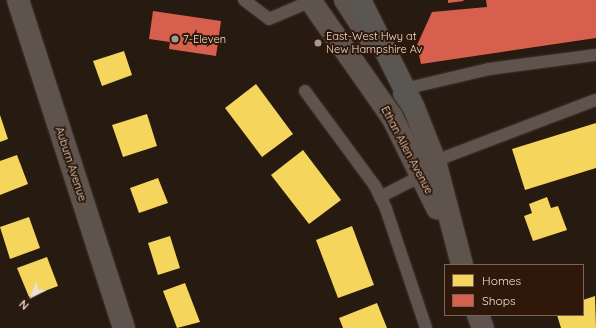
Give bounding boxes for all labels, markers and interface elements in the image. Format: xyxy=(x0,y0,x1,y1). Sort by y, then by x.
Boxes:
place label: East-West Hwy at New Hampshire Av xyxy=(326,30,422,56)
place label: 7-Eleven xyxy=(183,32,226,46)
marker: 7-Eleven xyxy=(170,34,180,44)
marker: East-West Hwy at New Hampshire Av xyxy=(313,38,323,48)
street label: Ethan Allen Avenue xyxy=(378,104,436,196)
street label: Auburn Avenue xyxy=(53,125,89,203)
legend xyxy=(444,264,584,316)
text: Homes xyxy=(482,273,521,288)
north arrow xyxy=(12,276,52,316)
text: Shops xyxy=(482,293,516,308)
text: N xyxy=(16,297,32,313)

